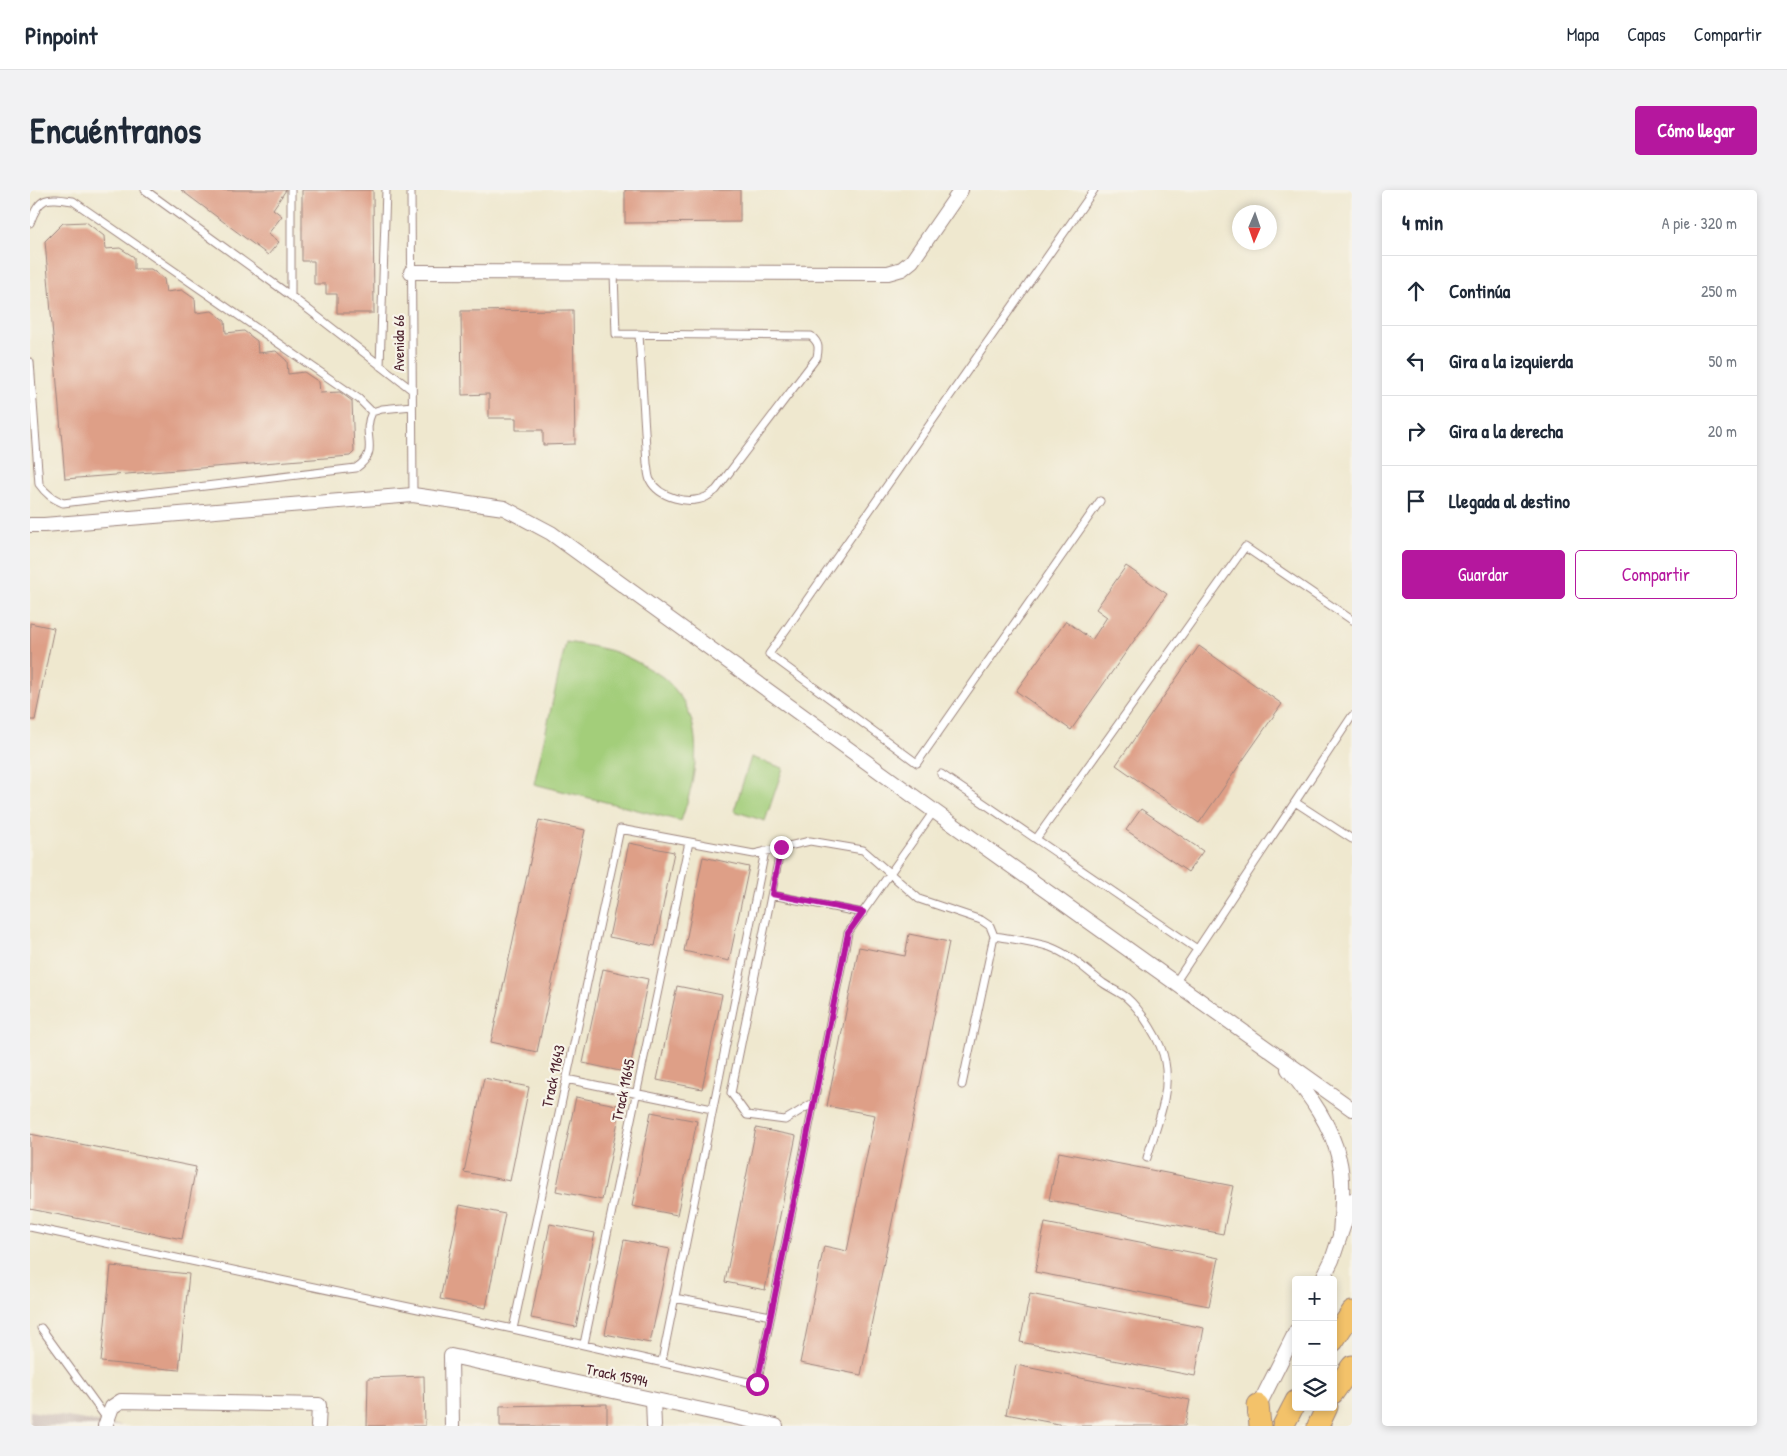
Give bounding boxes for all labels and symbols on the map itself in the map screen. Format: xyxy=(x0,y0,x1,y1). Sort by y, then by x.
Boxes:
north arrow xyxy=(1232,205,1277,250)
street label: Avenida 66 xyxy=(388,315,409,371)
route end xyxy=(770,836,793,859)
street label: Track 11643 xyxy=(536,1043,570,1109)
street label: Track 11645 xyxy=(606,1056,640,1123)
street label: Track 15994 xyxy=(584,1358,650,1392)
route start xyxy=(746,1373,769,1396)

